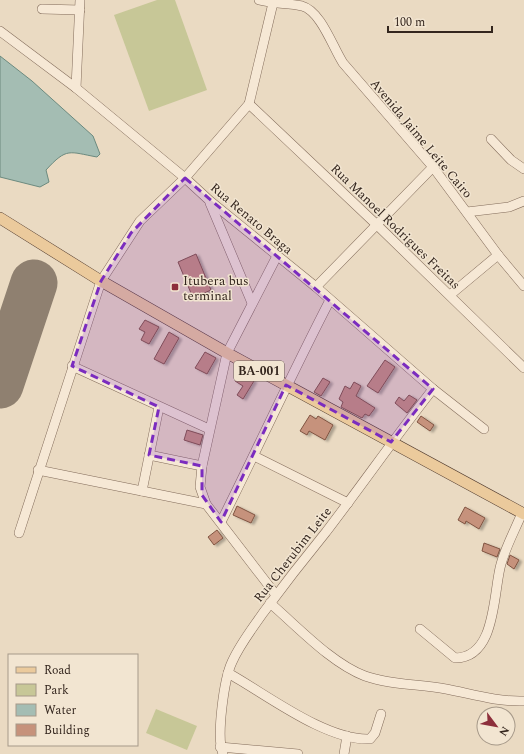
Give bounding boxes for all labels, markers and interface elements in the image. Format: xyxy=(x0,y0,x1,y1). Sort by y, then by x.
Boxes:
scale bar xyxy=(388,8,492,34)
text: 100 m xyxy=(394,13,425,32)
street label: Avenida Jaime Leite Cairo xyxy=(365,74,477,203)
street label: Rua Manoel Rodrigues Freitas xyxy=(326,159,465,294)
street label: Rua Renato Braga xyxy=(206,178,298,260)
place label: Itubera bus terminal xyxy=(183,271,249,306)
marker: Itubera bus terminal xyxy=(170,282,180,292)
road number: BA-001 xyxy=(234,361,284,381)
street label: Rua Cherubim Leite xyxy=(249,503,337,607)
legend xyxy=(8,654,138,746)
text: Road xyxy=(44,661,71,680)
text: Park xyxy=(44,681,69,700)
text: Water xyxy=(44,701,76,720)
north arrow xyxy=(476,706,516,746)
text: Building xyxy=(44,721,90,740)
text: N xyxy=(494,723,514,739)

